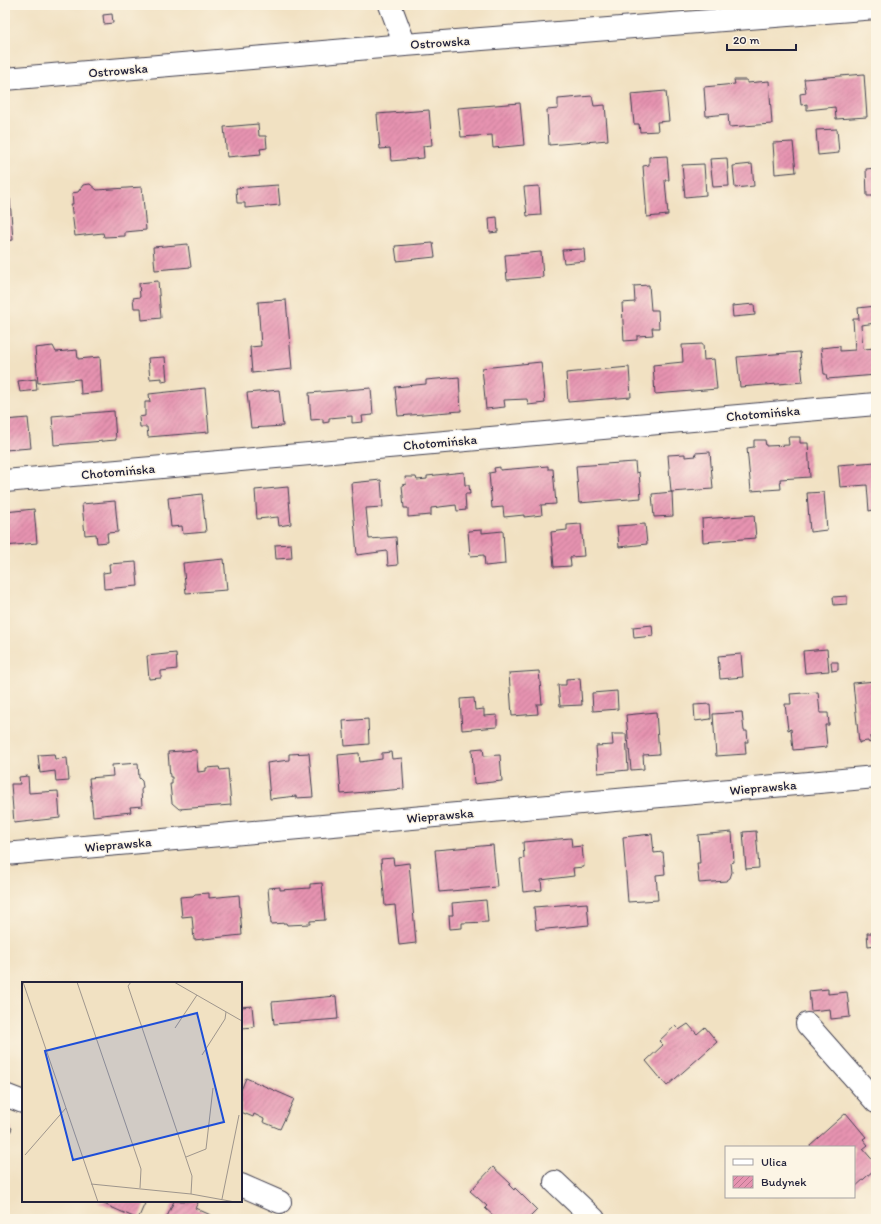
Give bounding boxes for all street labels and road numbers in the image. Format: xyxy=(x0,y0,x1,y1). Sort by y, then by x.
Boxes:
street label: Ostrowska xyxy=(410,33,471,52)
street label: Ostrowska xyxy=(88,60,149,81)
street label: Chotomińska xyxy=(725,403,801,424)
street label: Chotomińska xyxy=(402,432,478,453)
street label: Chotomińska xyxy=(80,461,156,482)
street label: Wieprawska xyxy=(729,777,797,798)
street label: Wieprawska xyxy=(406,805,474,826)
street label: Wieprawska xyxy=(84,834,152,855)

